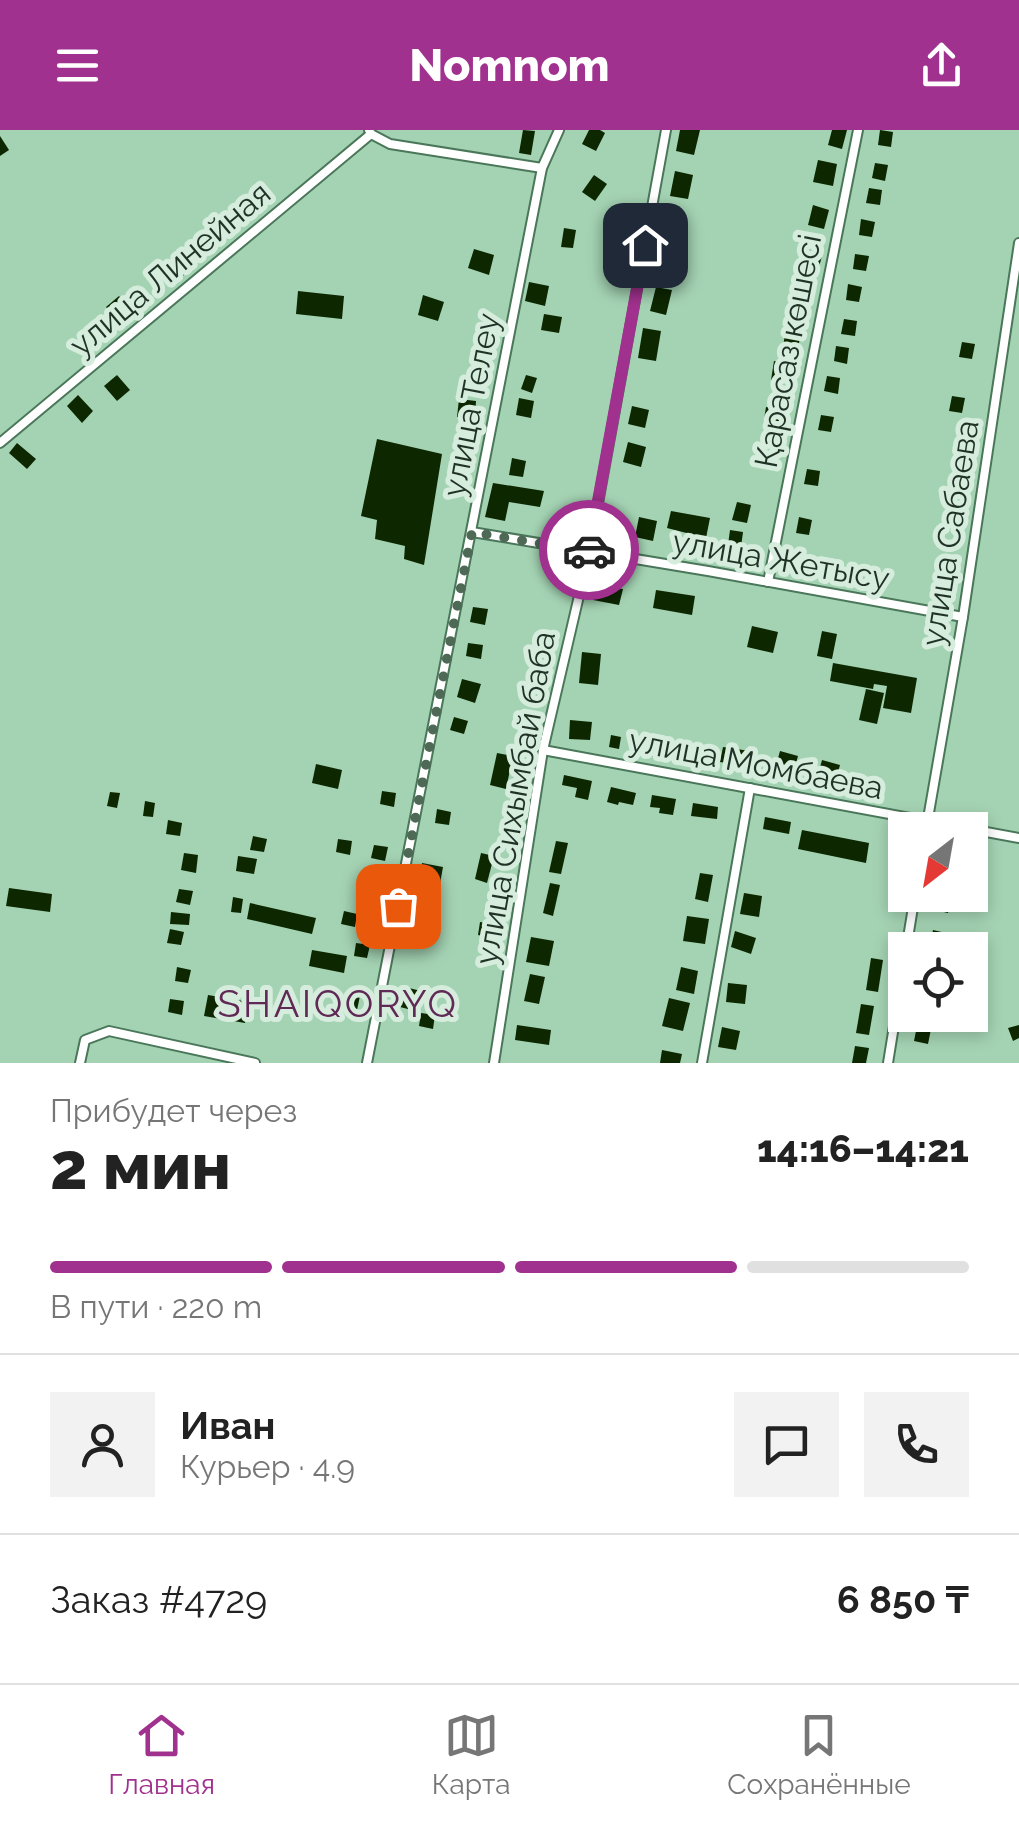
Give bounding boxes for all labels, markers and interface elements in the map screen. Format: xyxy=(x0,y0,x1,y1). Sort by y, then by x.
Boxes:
icon: menu xyxy=(50,38,105,93)
icon: share xyxy=(914,38,969,93)
text: Nomnom xyxy=(409,39,610,92)
street label: улица Линейная xyxy=(62,174,277,363)
pin xyxy=(603,203,688,288)
icon: home xyxy=(618,218,673,273)
street label: Қарасаз көшесі xyxy=(747,231,828,471)
street label: улица Телеу xyxy=(435,310,506,500)
street label: улица Сабаева xyxy=(913,417,986,649)
courier xyxy=(539,500,639,600)
street label: улица Жетысу xyxy=(670,522,892,597)
icon: car xyxy=(562,523,617,578)
street label: улица Сихымбай баба xyxy=(467,628,562,967)
street label: улица Момбаева xyxy=(626,721,886,806)
north arrow xyxy=(888,812,988,912)
map controls xyxy=(888,812,988,1032)
pin xyxy=(356,864,441,949)
icon: bag xyxy=(371,879,426,934)
button: locate xyxy=(888,932,988,1032)
district label: SHAIQORYQ xyxy=(218,981,458,1026)
text: Прибудет через xyxy=(50,1092,297,1129)
text: 14:16–14:21 xyxy=(757,1126,969,1171)
text: 2 мин xyxy=(50,1128,231,1204)
text: В пути · 220 m xyxy=(50,1288,262,1325)
button: person xyxy=(50,1392,155,1497)
button: chat xyxy=(734,1392,839,1497)
button: phone xyxy=(864,1392,969,1497)
text: Иван xyxy=(180,1403,275,1448)
text: Курьер · 4.9 xyxy=(180,1448,355,1485)
text: Заказ #4729 xyxy=(50,1577,267,1622)
text: 6 850 ₸ xyxy=(837,1577,969,1622)
tab: Главная xyxy=(108,1708,215,1801)
tab: Карта xyxy=(432,1708,511,1801)
tab: Сохранённые xyxy=(727,1708,911,1801)

